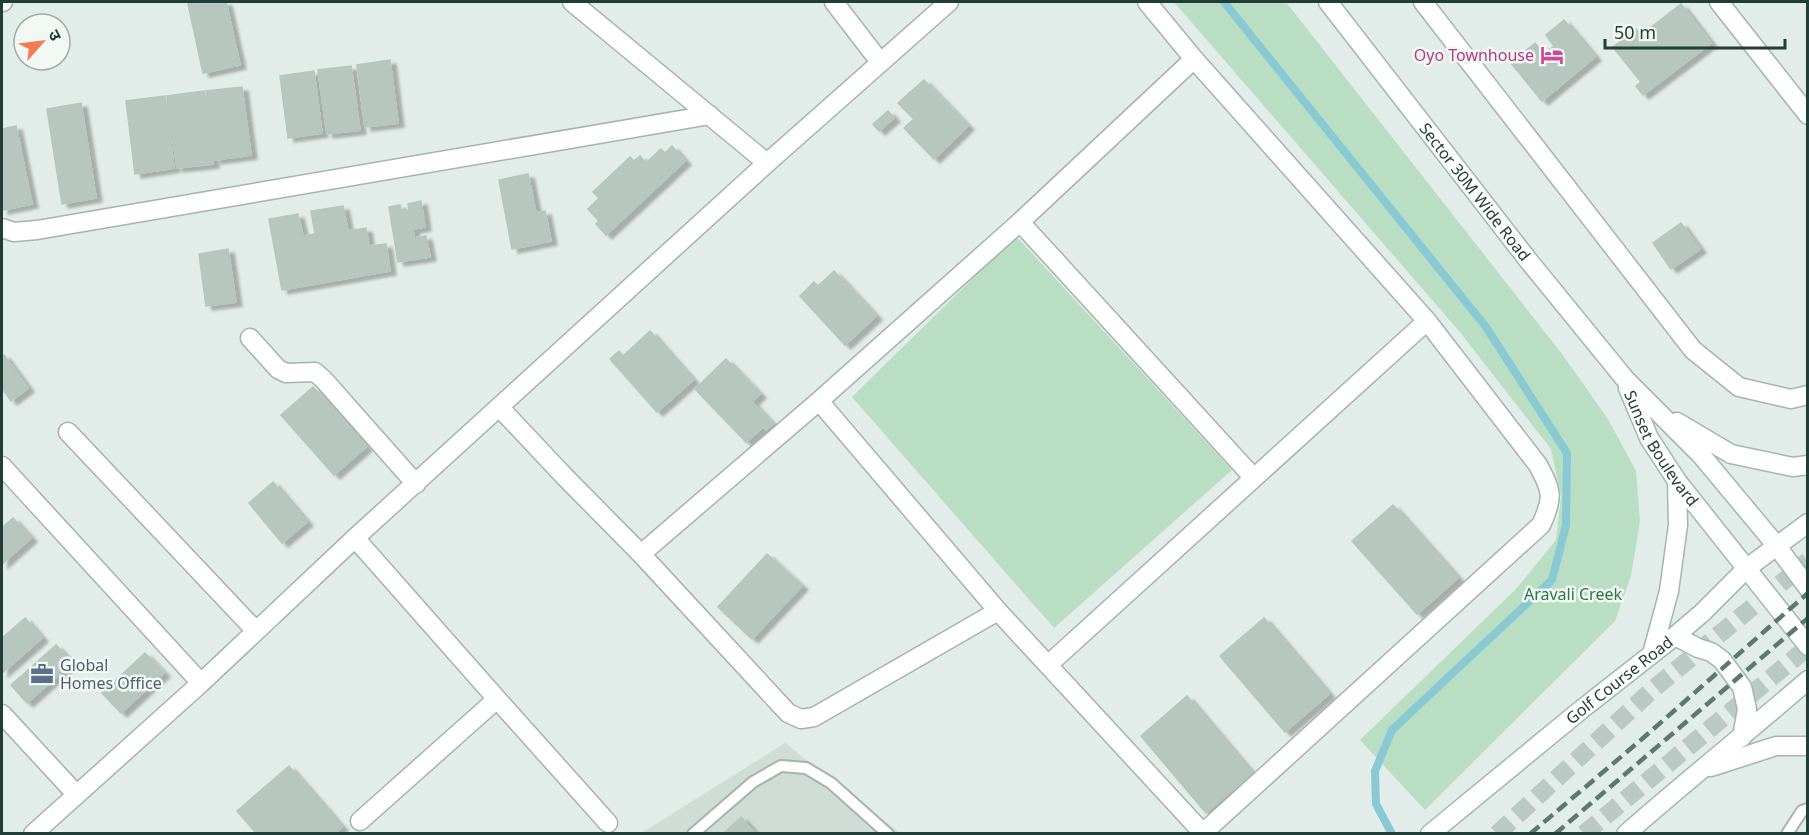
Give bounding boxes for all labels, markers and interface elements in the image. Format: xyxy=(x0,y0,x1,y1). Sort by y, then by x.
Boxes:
north arrow xyxy=(12,12,72,72)
scale bar xyxy=(1605,12,1785,50)
text: 50 m xyxy=(1614,20,1656,44)
text: उ xyxy=(43,26,67,45)
hotel icon: Oyo Townhouse xyxy=(1539,42,1565,68)
place label: Oyo Townhouse xyxy=(1414,44,1534,66)
street label: Sector 30M Wide Road xyxy=(1414,118,1536,265)
street label: Sunset Boulevard xyxy=(1619,387,1704,511)
park label: Aravali Creek xyxy=(1524,583,1622,605)
street label: Golf Course Road xyxy=(1561,631,1677,729)
place label: Global Homes Office xyxy=(60,654,162,694)
office icon: Global Homes Office xyxy=(29,661,55,687)

